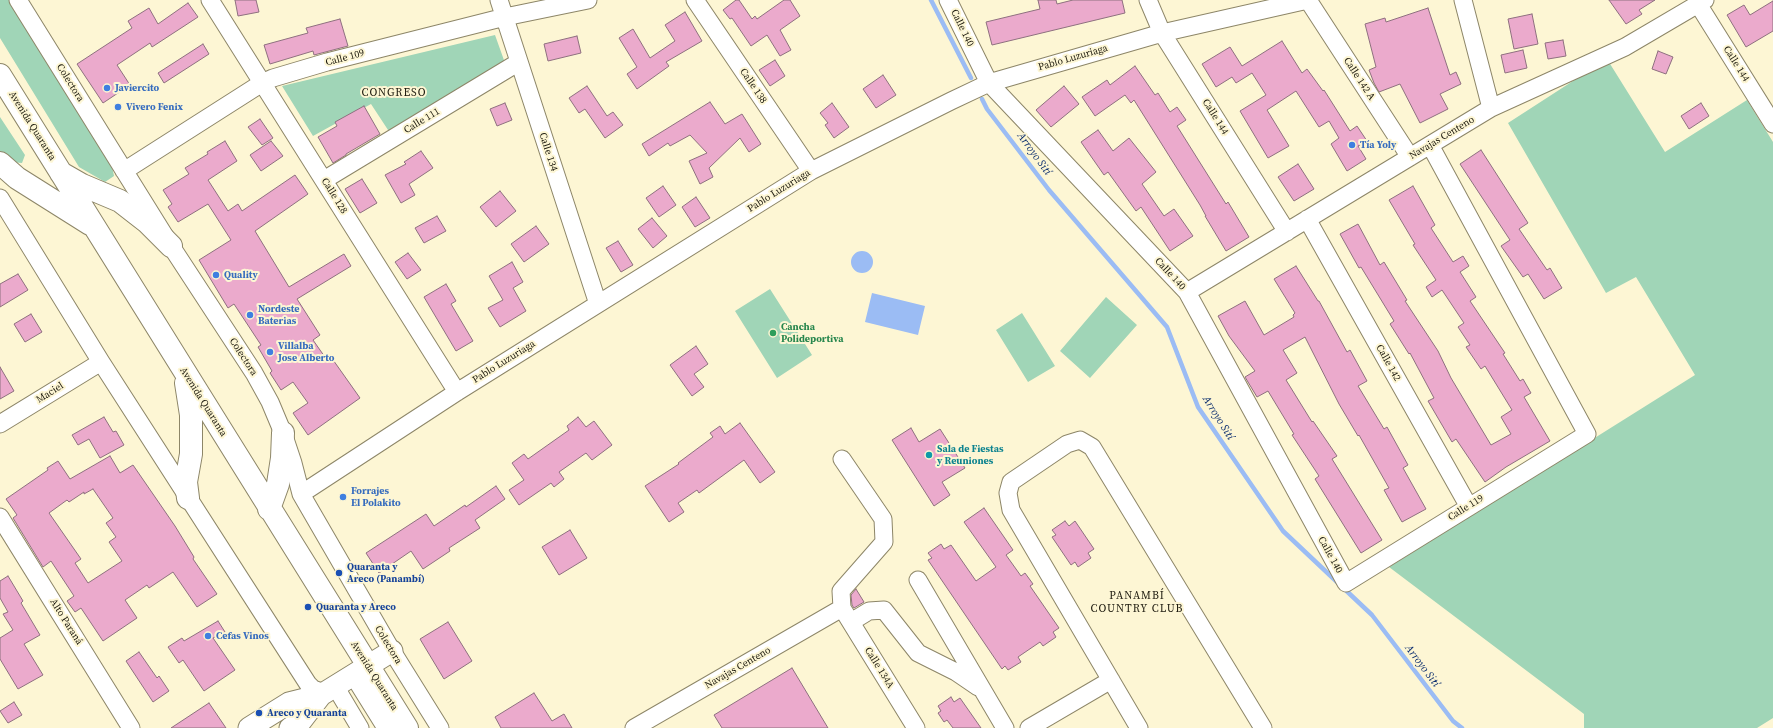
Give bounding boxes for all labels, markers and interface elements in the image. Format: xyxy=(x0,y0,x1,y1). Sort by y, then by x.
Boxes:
street label: Calle 140 xyxy=(948,7,976,49)
street label: Pablo Luzuriaga xyxy=(1037,42,1109,74)
street label: Calle 144 xyxy=(1720,44,1752,84)
street label: Calle 109 xyxy=(324,47,366,69)
street label: Calle 142 A xyxy=(1341,55,1377,103)
street label: Colectora xyxy=(54,62,86,104)
street label: Calle 138 xyxy=(737,66,769,106)
place label: Javiercito xyxy=(115,82,159,94)
marker: Javiercito xyxy=(102,83,112,93)
district label: CONGRESO xyxy=(362,86,426,100)
street label: Avenida Quaranta xyxy=(6,89,58,163)
street label: Calle 144 xyxy=(1199,97,1231,137)
place label: Vivero Fenix xyxy=(126,101,183,113)
marker: Vivero Fenix xyxy=(113,102,123,112)
street label: Calle 111 xyxy=(402,106,442,136)
street label: Navajas Centeno xyxy=(1407,114,1477,162)
water label: Arroyo Sití xyxy=(1014,130,1054,178)
street label: Calle 134 xyxy=(536,131,560,173)
place label: Tía Yoly xyxy=(1360,139,1396,151)
marker: Tía Yoly xyxy=(1347,140,1357,150)
street label: Pablo Luzuriaga xyxy=(745,167,813,215)
street label: Calle 128 xyxy=(318,176,350,216)
street label: Calle 140 xyxy=(1152,255,1188,293)
place label: Quality xyxy=(224,269,258,281)
marker: Quality xyxy=(211,270,221,280)
place label: Nordeste Baterias xyxy=(258,303,299,326)
marker: Nordeste Baterias xyxy=(245,310,255,320)
place label: Cancha Polideportiva xyxy=(781,321,843,344)
marker: Cancha Polideportiva xyxy=(768,328,778,338)
street label: Colectora xyxy=(226,336,260,378)
street label: Pablo Luzuriaga xyxy=(470,338,538,386)
place label: Villalba Jose Alberto xyxy=(278,340,334,364)
street label: Calle 142 xyxy=(1373,343,1403,383)
marker: Villalba Jose Alberto xyxy=(265,347,275,357)
street label: Avenida Quaranta xyxy=(177,365,229,439)
street label: Maciel xyxy=(34,380,66,406)
water label: Arroyo Sití xyxy=(1199,393,1237,443)
place label: Sala de Fiestas y Reuniones xyxy=(937,443,1004,466)
marker: Sala de Fiestas y Reuniones xyxy=(924,450,934,460)
place label: Forrajes El Polakito xyxy=(351,485,401,508)
marker: Forrajes El Polakito xyxy=(338,492,348,502)
street label: Calle 119 xyxy=(1446,492,1486,524)
street label: Calle 140 xyxy=(1315,535,1345,575)
place label: Quaranta y Areco (Panambí) xyxy=(347,561,425,584)
marker: Quaranta y Areco (Panambí) xyxy=(334,568,344,578)
district label: PANAMBÍ COUNTRY CLUB xyxy=(1091,589,1183,615)
street label: Alto Paraná xyxy=(47,597,85,647)
place label: Quaranta y Areco xyxy=(316,601,396,613)
marker: Quaranta y Areco xyxy=(303,602,313,612)
street label: Colectora xyxy=(372,624,404,666)
place label: Cefas Vinos xyxy=(216,630,269,642)
marker: Cefas Vinos xyxy=(203,631,213,641)
street label: Avenida Quaranta xyxy=(348,639,400,713)
water label: Arroyo Sití xyxy=(1402,642,1442,690)
street label: Navajas Centeno xyxy=(703,644,773,692)
street label: Calle 134A xyxy=(862,645,896,691)
place label: Areco y Quaranta xyxy=(267,707,347,719)
marker: Areco y Quaranta xyxy=(254,708,264,718)

